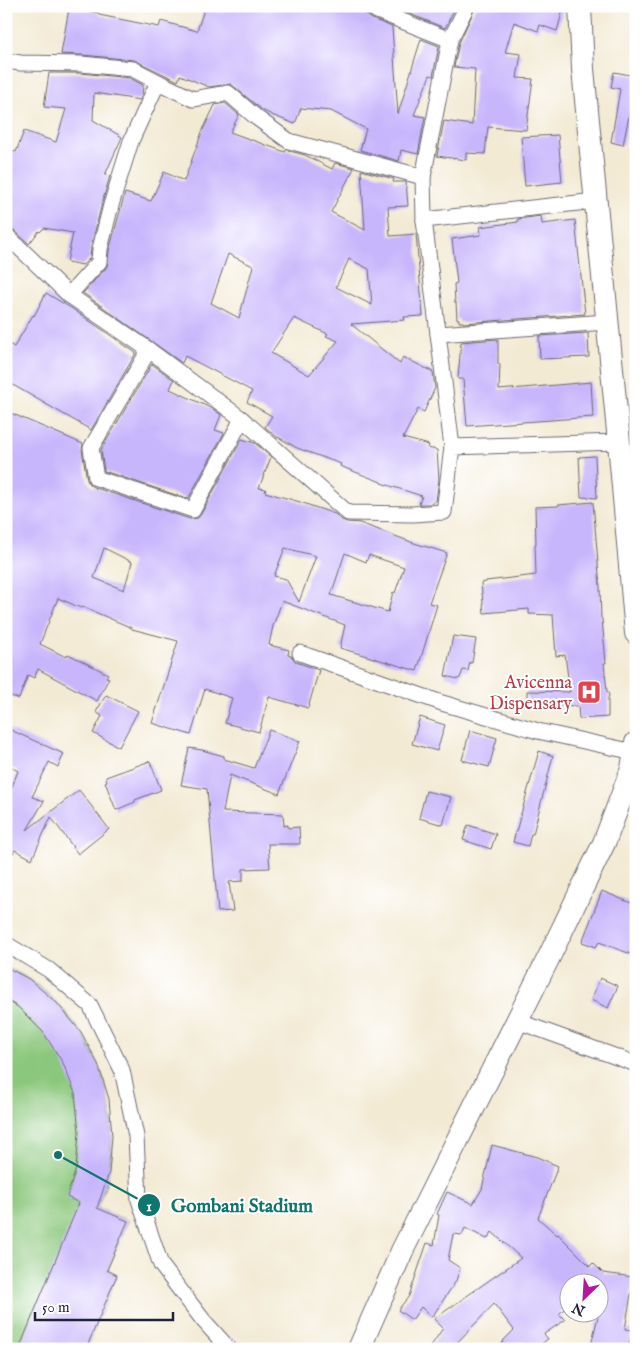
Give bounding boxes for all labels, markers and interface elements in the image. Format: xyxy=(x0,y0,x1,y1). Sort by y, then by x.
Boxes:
place label: Avicenna Dispensary xyxy=(489,672,572,716)
hospital icon: Avicenna Dispensary xyxy=(576,679,602,705)
callout: Gombani Stadium xyxy=(136,1188,323,1222)
text: Gombani Stadium xyxy=(171,1195,313,1219)
text: 1 xyxy=(146,1197,152,1216)
north arrow xyxy=(560,1272,610,1322)
scale bar xyxy=(35,1290,172,1322)
text: 50 m xyxy=(42,1298,70,1317)
text: N xyxy=(570,1298,589,1320)

